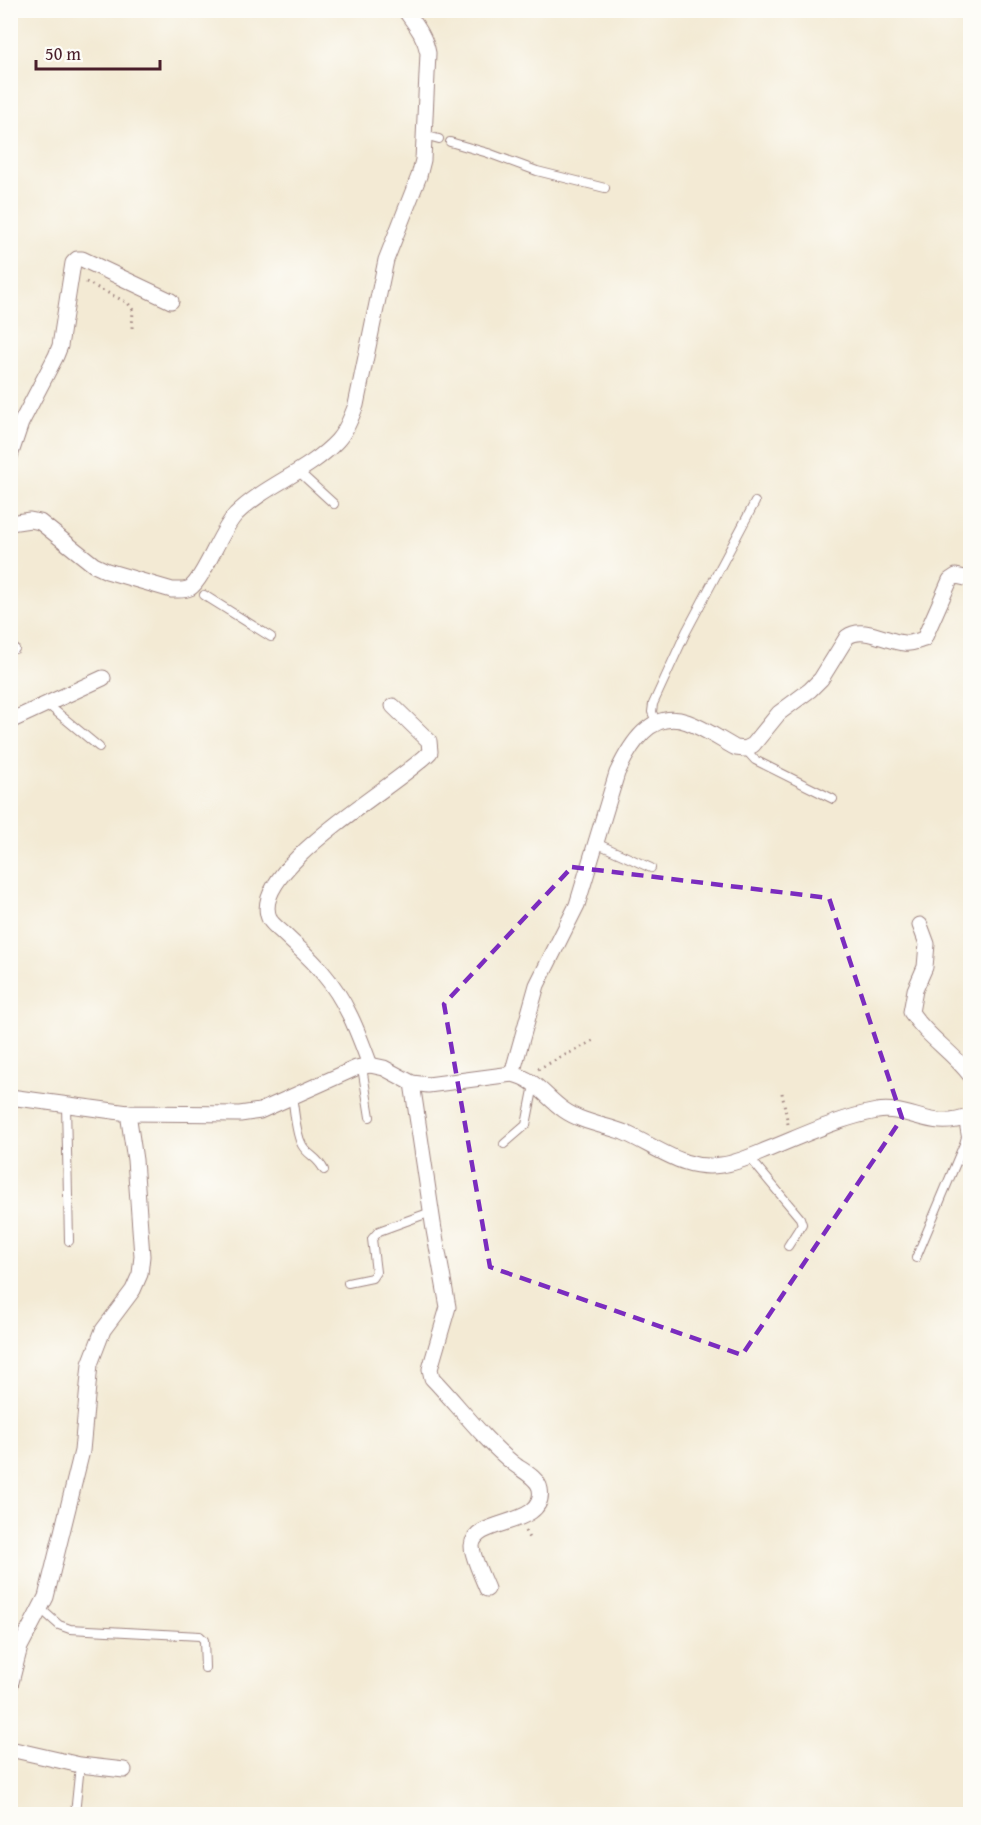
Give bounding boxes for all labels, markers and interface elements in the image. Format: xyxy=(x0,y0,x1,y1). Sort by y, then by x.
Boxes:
scale bar xyxy=(36,33,160,71)
text: 50 m xyxy=(45,40,81,67)

